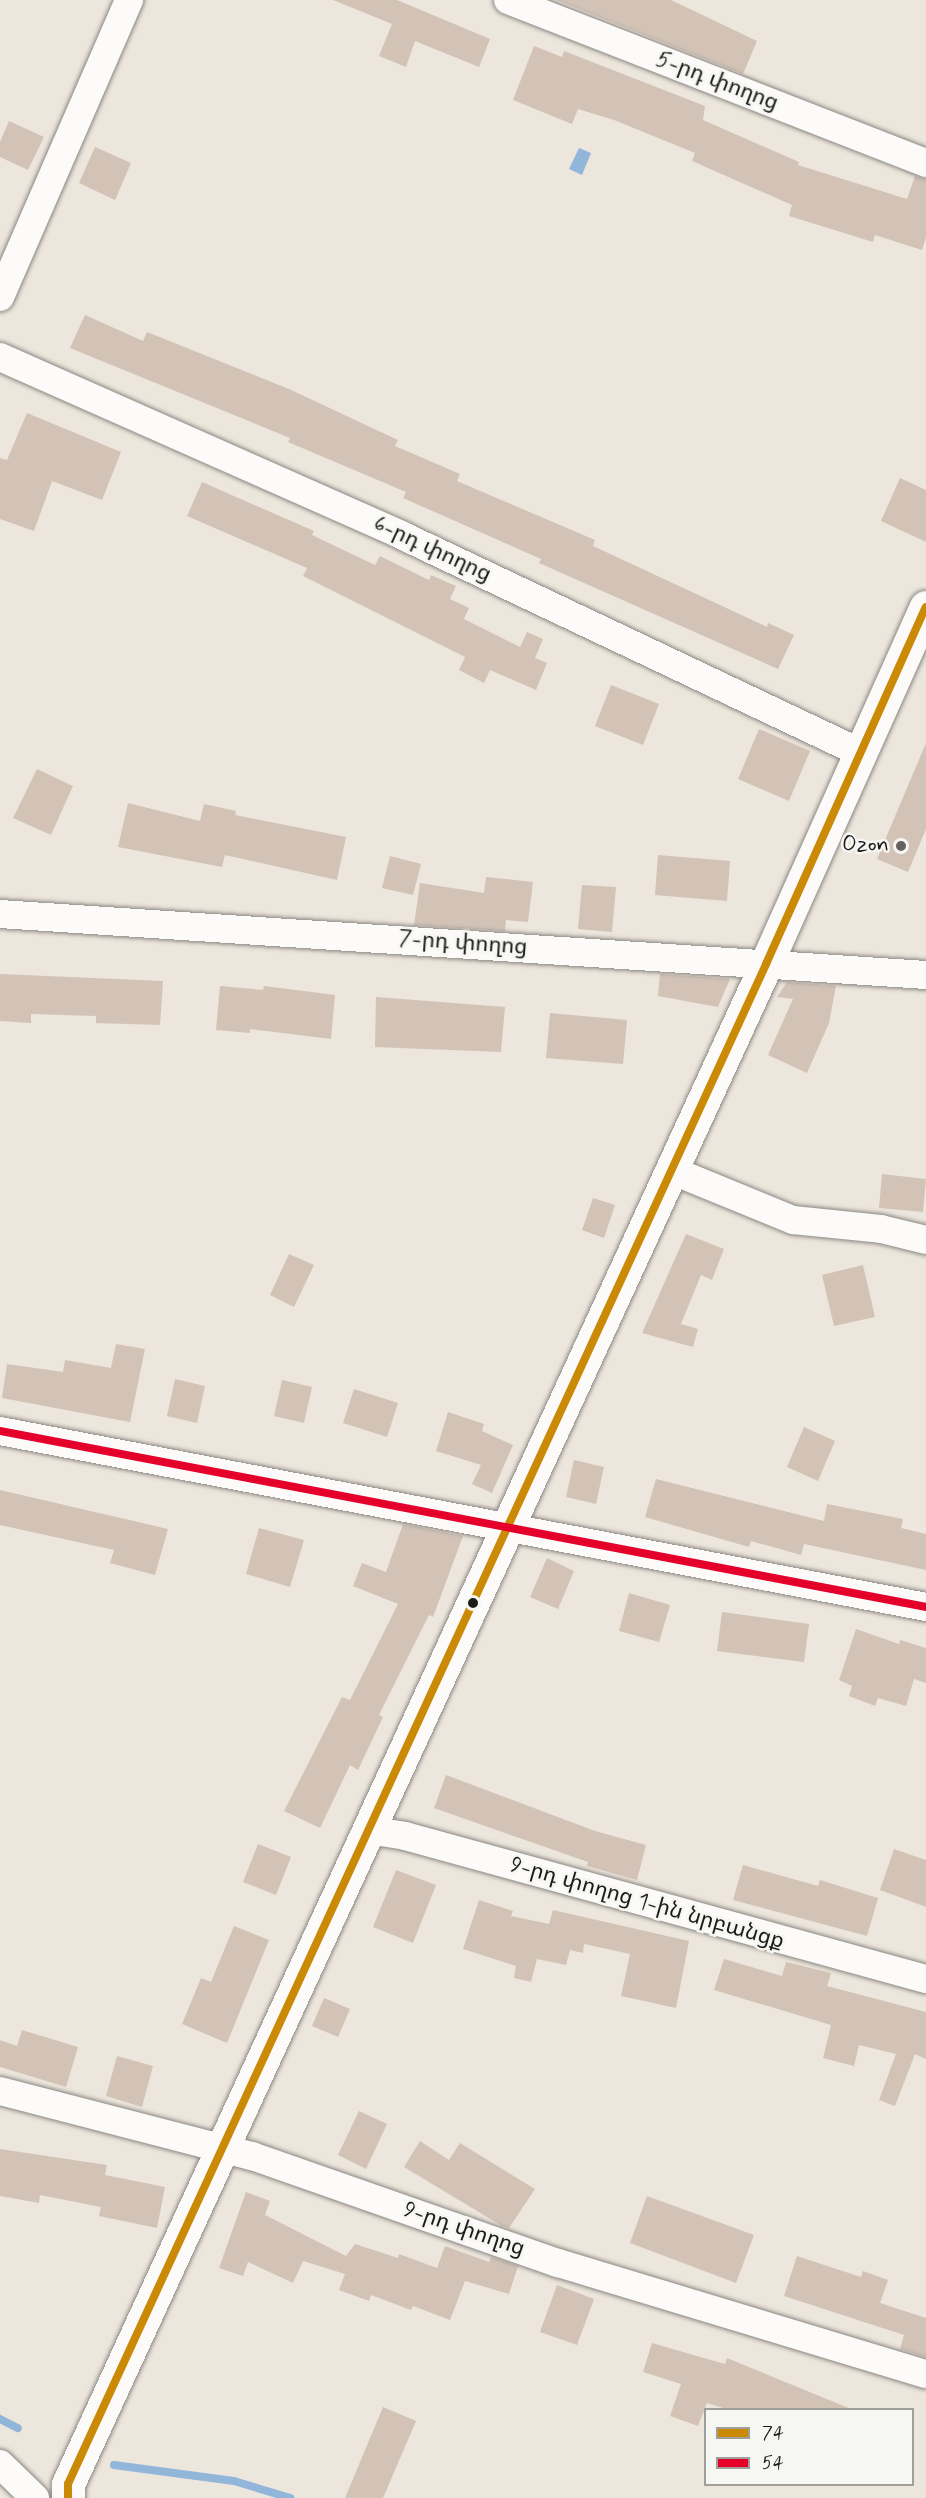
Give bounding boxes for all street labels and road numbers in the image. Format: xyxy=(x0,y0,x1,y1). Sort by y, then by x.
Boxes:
street label: 5-րդ փողոց xyxy=(652,47,782,117)
street label: 6-րդ փողոց xyxy=(369,511,495,589)
street label: 7-րդ փողոց xyxy=(398,926,528,962)
street label: 9-րդ փողոց 1-ին նրբանցք xyxy=(507,1852,787,1956)
street label: 9-րդ փողոց xyxy=(400,2197,528,2263)

